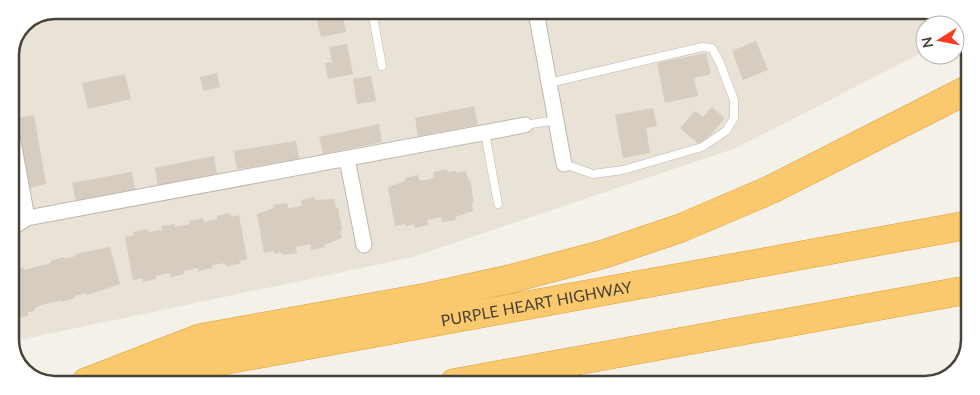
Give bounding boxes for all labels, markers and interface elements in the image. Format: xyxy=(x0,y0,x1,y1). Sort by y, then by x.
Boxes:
north arrow xyxy=(915,15,965,65)
text: N xyxy=(917,36,936,49)
street label: PURPLE HEART HIGHWAY xyxy=(439,276,633,330)

